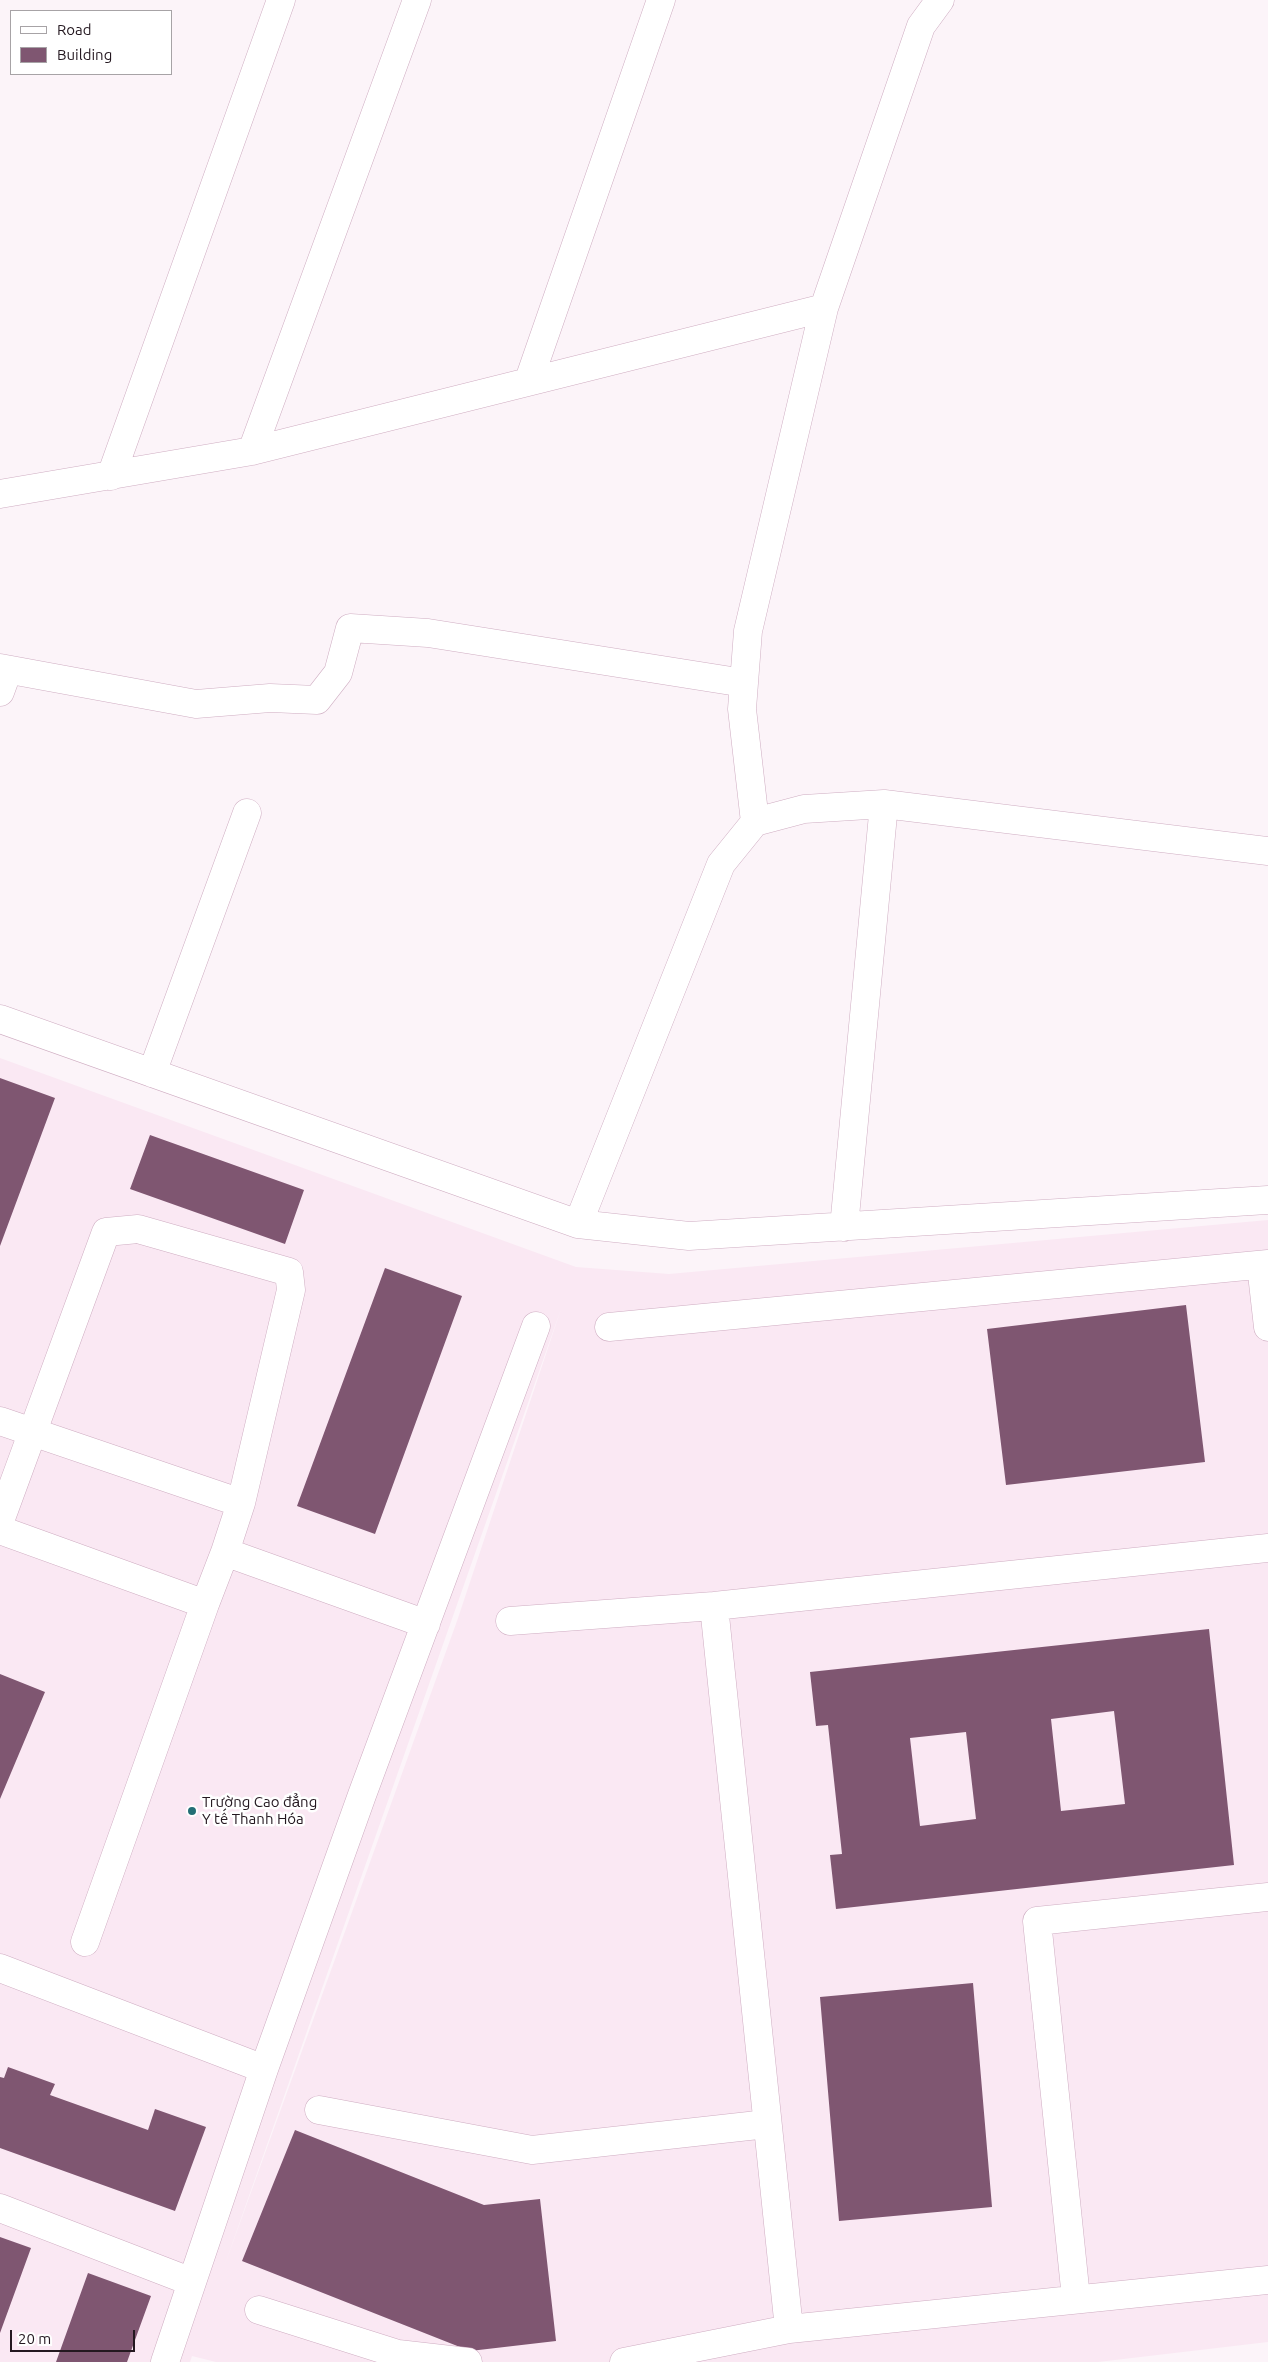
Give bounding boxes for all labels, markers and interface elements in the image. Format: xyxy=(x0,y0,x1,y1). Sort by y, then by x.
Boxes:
legend xyxy=(10,10,172,75)
text: Road xyxy=(57,21,92,38)
text: Building xyxy=(57,46,112,63)
place label: Trường Cao đẳng Y tế Thanh Hóa xyxy=(202,1793,317,1828)
marker: Trường Cao đẳng Y tế Thanh Hóa xyxy=(186,1805,198,1817)
scale bar xyxy=(12,2320,138,2352)
text: 20 m xyxy=(18,2330,51,2347)

